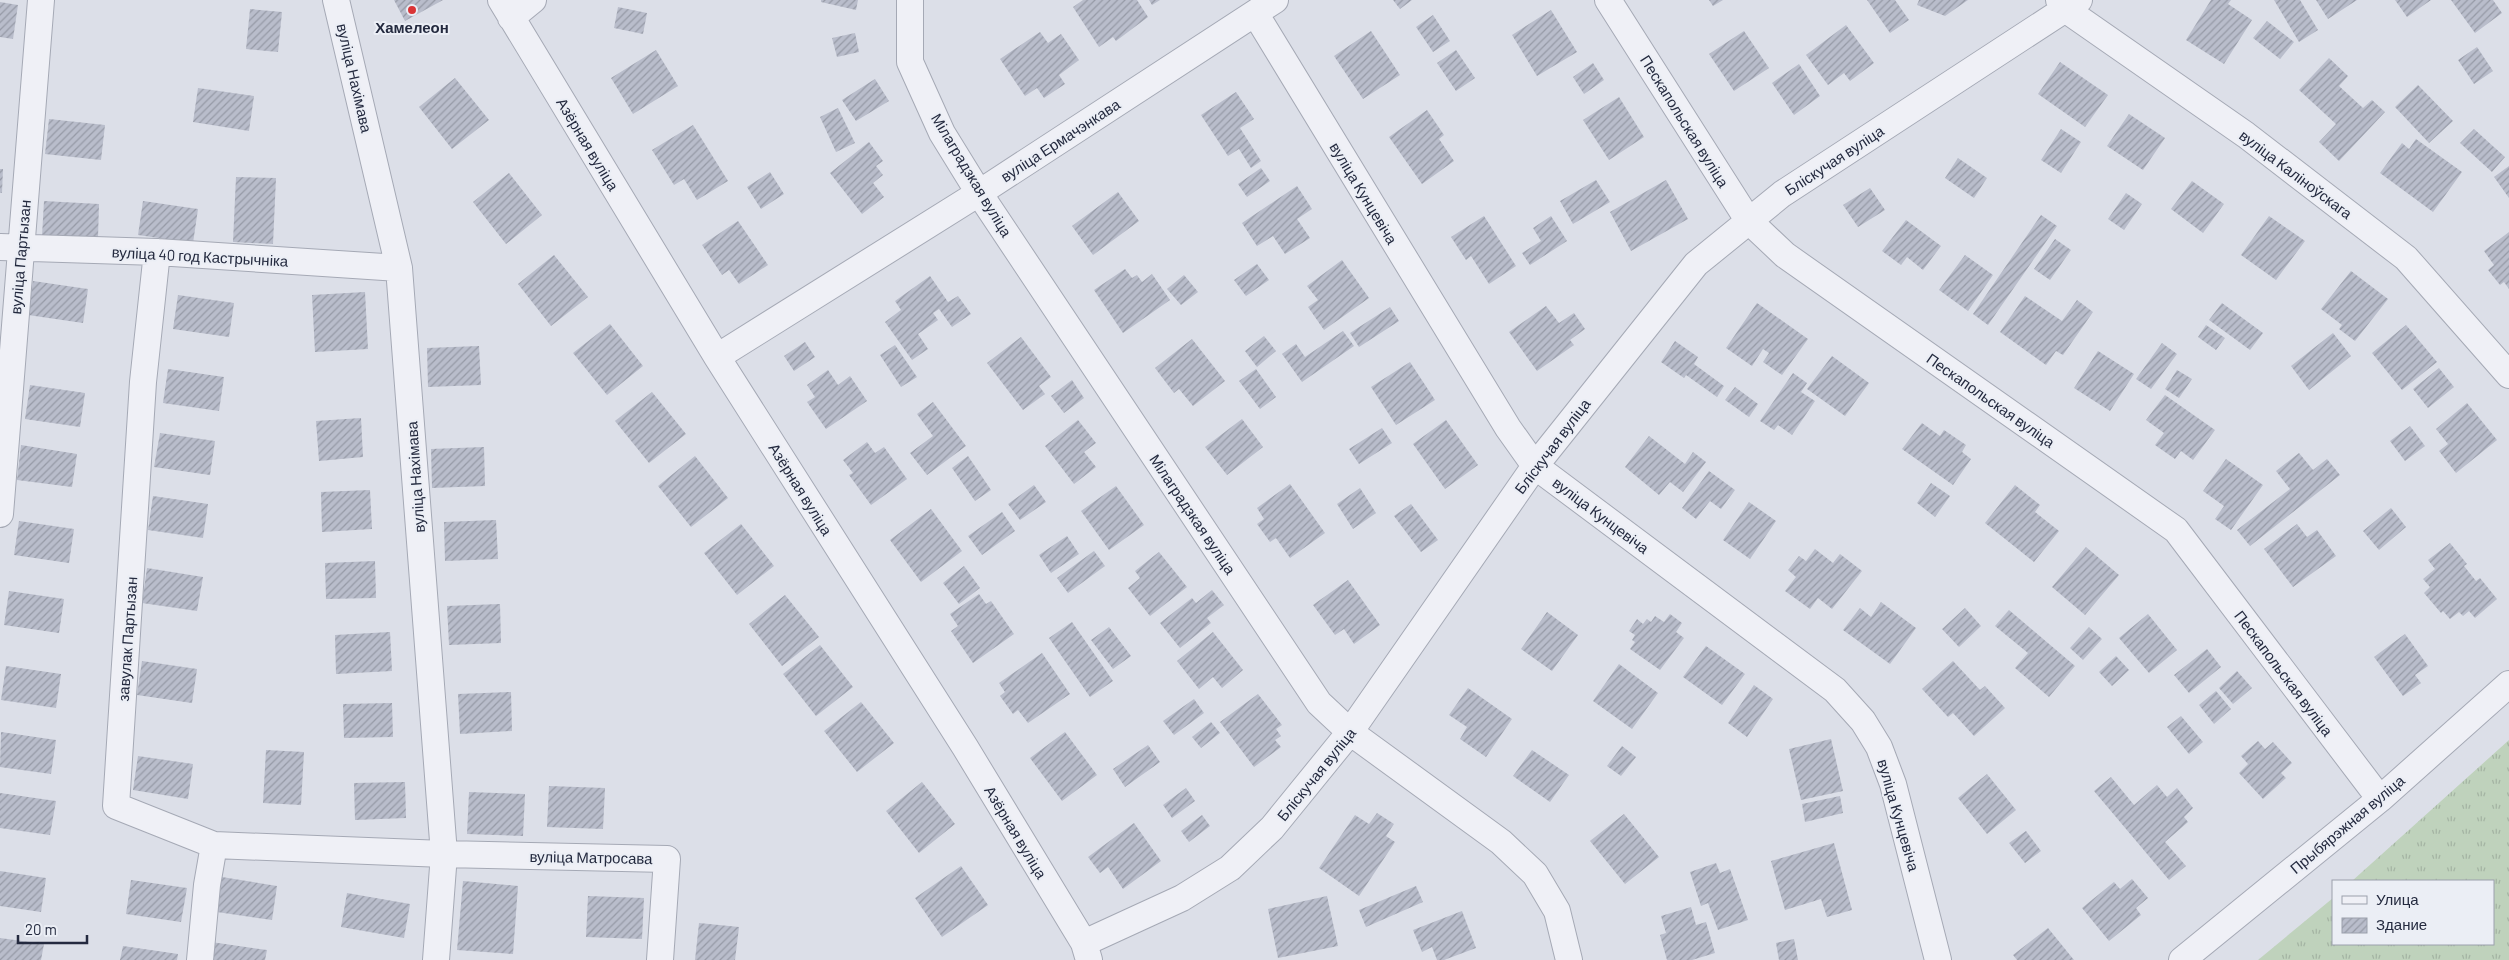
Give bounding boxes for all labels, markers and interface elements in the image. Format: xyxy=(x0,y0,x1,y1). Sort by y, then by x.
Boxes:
marker: Хамелеон xyxy=(406,4,418,16)
place label: Хамелеон xyxy=(375,18,449,36)
street label: вуліца Нахімава xyxy=(334,22,376,135)
street label: Пескапольская вуліца xyxy=(1637,52,1733,191)
street label: Азёрная вуліца xyxy=(553,94,623,194)
street label: вуліца Ермачэнкава xyxy=(997,94,1124,185)
street label: Мілаградзкая вуліца xyxy=(928,110,1016,241)
street label: Бліскучая вуліца xyxy=(1781,121,1888,199)
street label: вуліца Каліноўскага xyxy=(2236,126,2356,223)
street label: вуліца Кунцевіча xyxy=(1327,139,1402,248)
street label: вуліца Партызан xyxy=(6,199,34,315)
street label: вуліца 40 год Кастрычніка xyxy=(111,242,289,270)
street label: Пескапольская вуліца xyxy=(1923,349,2059,451)
street label: Бліскучая вуліца xyxy=(1510,394,1594,497)
street label: вуліца Нахімава xyxy=(402,420,428,533)
street label: Азёрная вуліца xyxy=(766,440,837,539)
street label: Мілаградзкая вуліца xyxy=(1146,451,1240,578)
street label: вуліца Кунцевіча xyxy=(1549,473,1653,557)
street label: завулак Партызан xyxy=(114,576,140,702)
street label: Пескапольская вуліца xyxy=(2231,607,2337,740)
street label: Бліскучая вуліца xyxy=(1273,723,1359,824)
street label: вуліца Кунцевіча xyxy=(1874,757,1924,874)
street label: Прыбярэжная вуліца xyxy=(2286,770,2408,877)
street label: Азёрная вуліца xyxy=(981,782,1051,882)
street label: вуліца Матросава xyxy=(529,847,653,867)
legend xyxy=(2332,880,2494,945)
text: Улица xyxy=(2376,890,2419,908)
scale bar xyxy=(18,912,86,944)
text: Здание xyxy=(2376,915,2427,933)
text: 20 m xyxy=(25,920,57,938)

